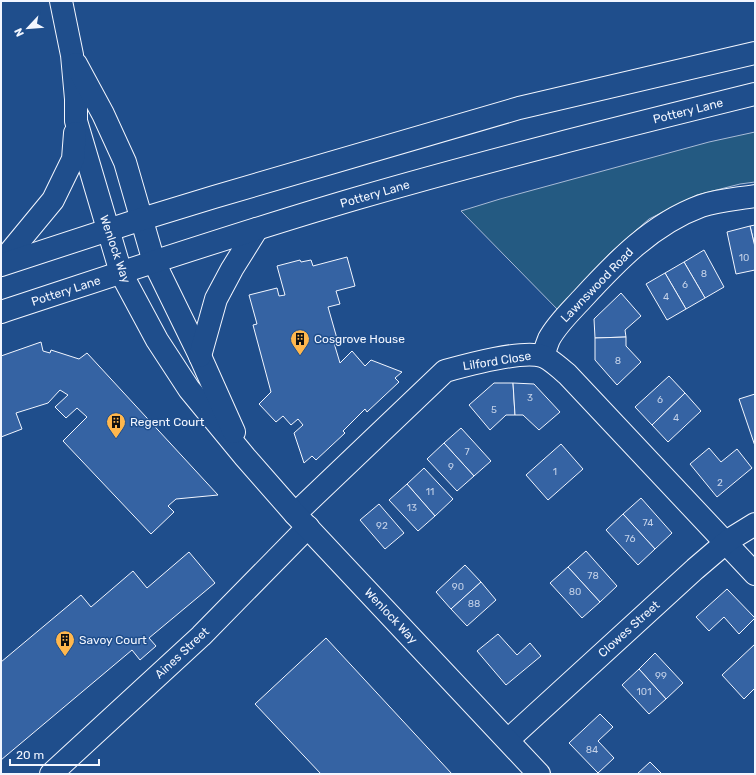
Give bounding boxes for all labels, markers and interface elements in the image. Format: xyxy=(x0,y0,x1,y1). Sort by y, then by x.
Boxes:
north arrow xyxy=(8,8,48,48)
text: N xyxy=(12,26,27,39)
street label: Pottery Lane xyxy=(651,95,725,126)
street label: Pottery Lane xyxy=(339,177,412,211)
street label: Wenlock Way xyxy=(97,213,133,285)
street label: Lawnswood Road xyxy=(558,245,636,325)
house number: 10 xyxy=(739,252,749,264)
house number: 8 xyxy=(701,268,707,280)
street label: Pottery Lane xyxy=(30,273,103,309)
house number: 6 xyxy=(682,279,688,291)
house number: 4 xyxy=(663,291,669,303)
building icon: Cosgrove House xyxy=(289,328,311,356)
place label: Cosgrove House xyxy=(314,332,405,346)
street label: Lilford Close xyxy=(462,349,533,373)
house number: 8 xyxy=(615,355,621,367)
house number: 3 xyxy=(527,392,533,404)
house number: 6 xyxy=(657,394,663,406)
house number: 5 xyxy=(491,404,497,416)
building icon: Regent Court xyxy=(105,411,127,439)
house number: 4 xyxy=(673,412,679,424)
place label: Regent Court xyxy=(130,415,205,429)
house number: 7 xyxy=(464,446,470,458)
house number: 9 xyxy=(448,461,454,473)
house number: 1 xyxy=(553,466,557,478)
house number: 2 xyxy=(717,477,723,489)
house number: 11 xyxy=(426,486,434,498)
house number: 13 xyxy=(407,502,417,514)
house number: 74 xyxy=(643,517,654,529)
house number: 92 xyxy=(376,520,388,532)
house number: 76 xyxy=(625,533,635,545)
house number: 78 xyxy=(587,570,599,582)
house number: 90 xyxy=(452,581,464,593)
street label: Wenlock Way xyxy=(362,585,421,647)
house number: 80 xyxy=(569,586,581,598)
house number: 88 xyxy=(468,598,480,610)
street label: Clowes Street xyxy=(595,598,663,660)
street label: Aines Street xyxy=(152,624,212,682)
building icon: Savoy Court xyxy=(54,629,76,657)
place label: Savoy Court xyxy=(79,633,147,647)
house number: 99 xyxy=(655,670,667,682)
house number: 101 xyxy=(637,686,651,698)
scale bar xyxy=(10,741,99,767)
house number: 84 xyxy=(586,744,598,756)
text: 20 m xyxy=(16,748,44,762)

